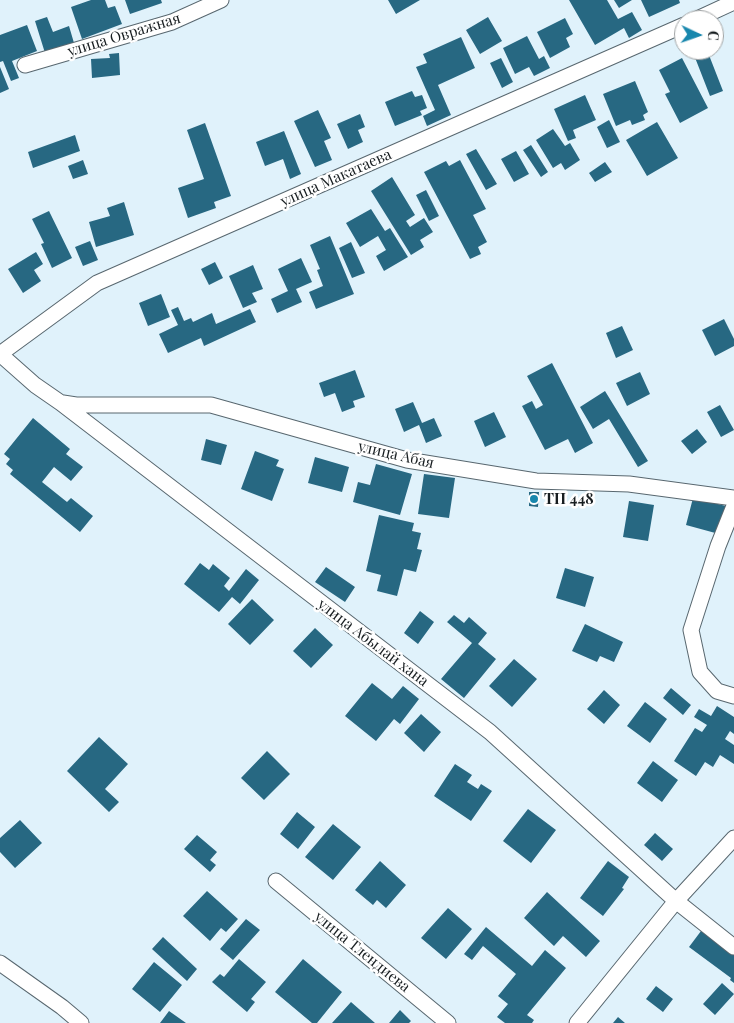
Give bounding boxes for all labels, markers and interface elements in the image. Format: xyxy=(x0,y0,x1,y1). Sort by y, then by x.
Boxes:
street label: улица Овражная xyxy=(65,9,183,61)
north arrow xyxy=(674,10,724,60)
text: С xyxy=(704,30,723,41)
street label: улица Макатаева xyxy=(278,145,394,211)
street label: улица Абая xyxy=(356,438,436,472)
place label: ТП 448 xyxy=(544,490,594,508)
marker: ТП 448 xyxy=(528,493,540,505)
street label: улица Абылай хана xyxy=(314,595,432,691)
street label: улица Тлендиева xyxy=(310,908,414,996)

